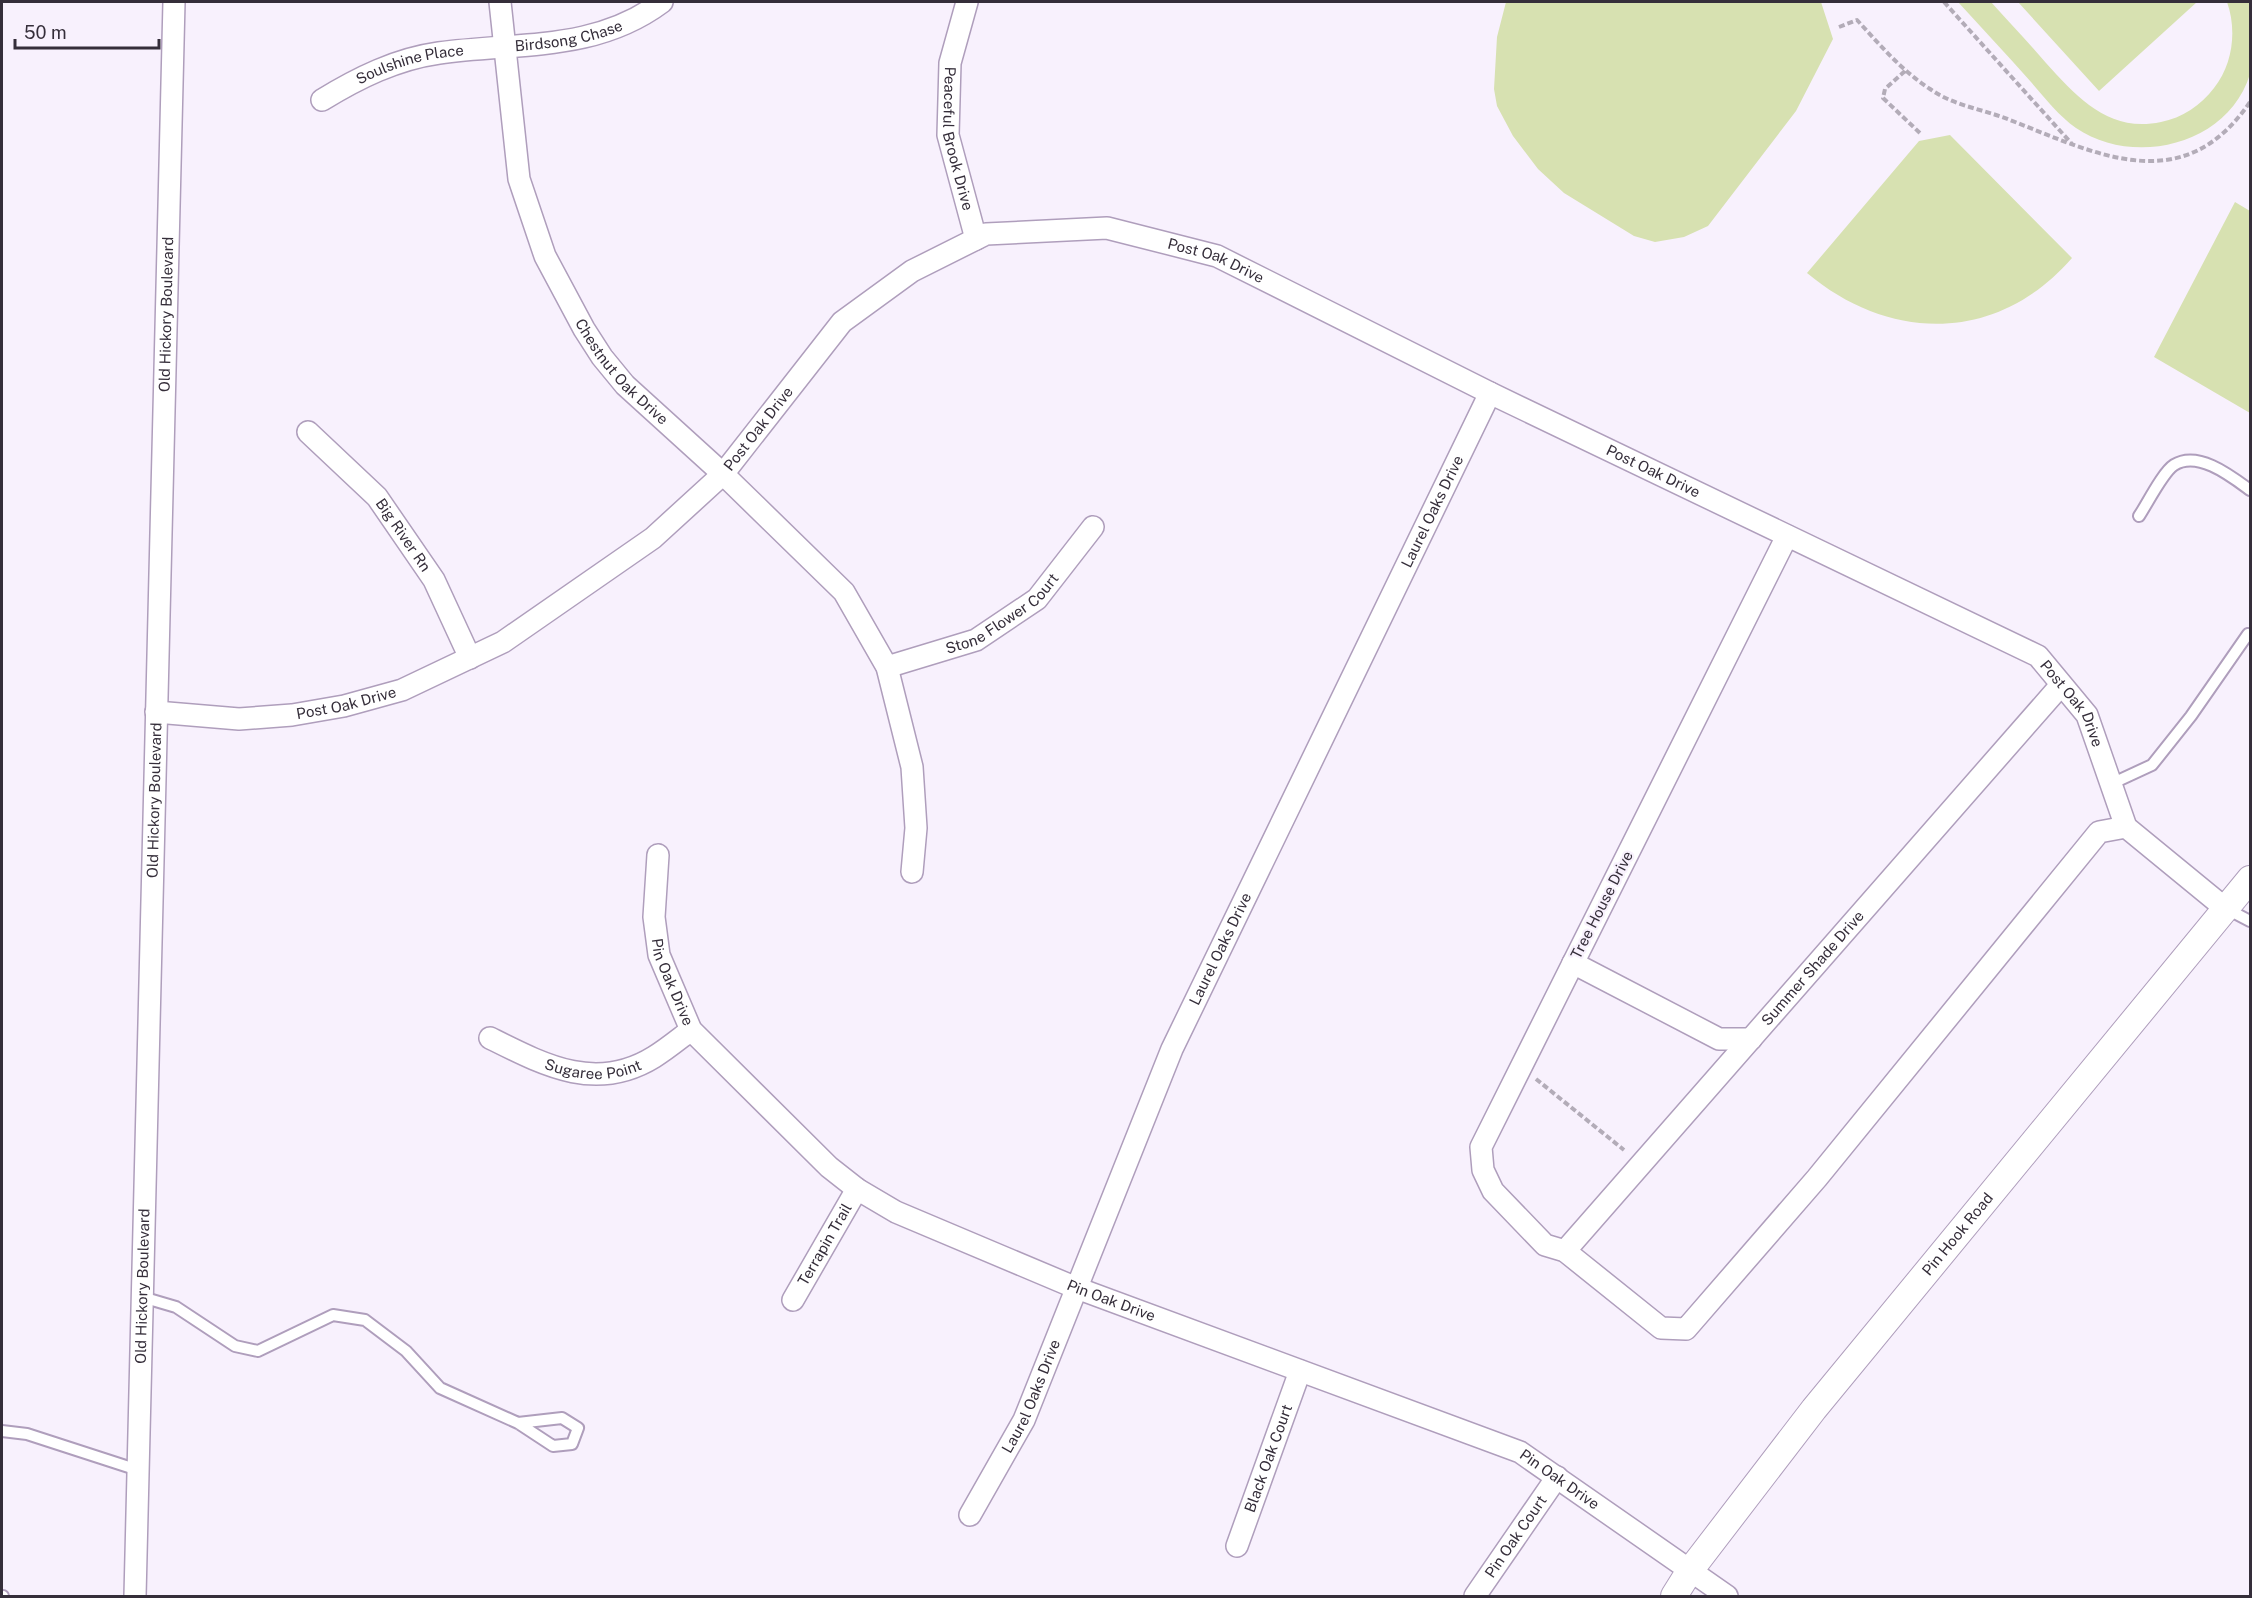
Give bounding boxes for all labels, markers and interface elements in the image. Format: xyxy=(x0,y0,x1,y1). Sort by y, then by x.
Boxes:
scale bar xyxy=(15,12,159,50)
street label: Birdsong Chase xyxy=(514,17,625,54)
text: 50 m xyxy=(24,22,67,43)
street label: Soulshine Place xyxy=(353,41,464,87)
street label: Peaceful Brook Drive xyxy=(939,66,977,212)
street label: Post Oak Drive xyxy=(1166,235,1267,286)
street label: Old Hickory Boulevard xyxy=(155,236,176,392)
street label: Chestnut Oak Drive xyxy=(572,316,672,428)
street label: Post Oak Drive xyxy=(720,383,796,474)
street label: Post Oak Drive xyxy=(1604,441,1703,501)
street label: Laurel Oaks Drive xyxy=(1398,452,1466,570)
street label: Big River Rn xyxy=(373,495,435,575)
street label: Stone Flower Court xyxy=(943,570,1062,657)
street label: Post Oak Drive xyxy=(2037,656,2106,749)
street label: Post Oak Drive xyxy=(295,683,398,722)
street label: Old Hickory Boulevard xyxy=(144,722,164,878)
street label: Tree House Drive xyxy=(1567,848,1636,962)
street label: Laurel Oaks Drive xyxy=(1186,890,1254,1007)
street label: Summer Shade Drive xyxy=(1758,907,1867,1029)
street label: Pin Oak Drive xyxy=(649,937,697,1028)
street label: Sugaree Point xyxy=(543,1055,644,1082)
street label: Pin Hook Road xyxy=(1919,1189,1996,1279)
street label: Terrapin Trail xyxy=(794,1200,855,1288)
street label: Old Hickory Boulevard xyxy=(132,1208,152,1364)
street label: Pin Oak Drive xyxy=(1065,1276,1158,1324)
street label: Laurel Oaks Drive xyxy=(998,1337,1063,1456)
street label: Black Oak Court xyxy=(1241,1402,1295,1515)
street label: Pin Oak Drive xyxy=(1517,1445,1603,1512)
street label: Pin Oak Court xyxy=(1481,1492,1550,1581)

